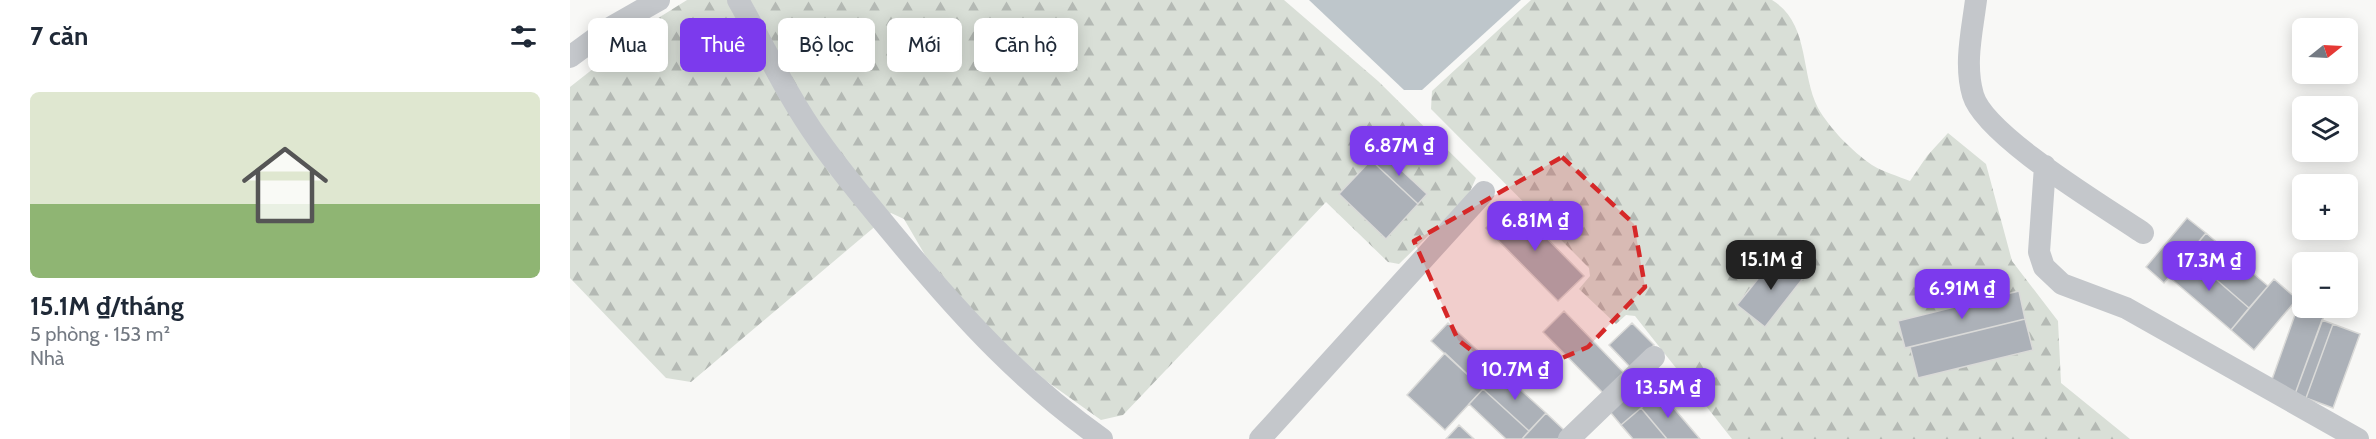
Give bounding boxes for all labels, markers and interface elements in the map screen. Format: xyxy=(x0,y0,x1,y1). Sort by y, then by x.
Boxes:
chip: Mua xyxy=(588,18,668,72)
chip: Thuê xyxy=(680,18,766,72)
chip: Bộ lọc xyxy=(778,18,875,72)
chip: Mới xyxy=(887,18,962,72)
chip: Căn hộ xyxy=(974,18,1078,72)
north arrow xyxy=(2292,18,2358,84)
map controls xyxy=(2292,18,2358,318)
text: 7 căn xyxy=(30,20,88,52)
icon: filters xyxy=(507,20,540,53)
button: layers xyxy=(2292,96,2358,162)
pin: 6.87M ₫ xyxy=(1344,126,1454,177)
icon: home xyxy=(231,131,339,239)
text: 6.87M ₫ xyxy=(1364,133,1434,157)
button: + xyxy=(2292,174,2358,240)
pin: 6.81M ₫ xyxy=(1480,201,1590,252)
text: 6.81M ₫ xyxy=(1501,208,1569,232)
pin: 15.1M ₫ xyxy=(1716,240,1826,291)
pin: 17.3M ₫ xyxy=(2154,241,2264,292)
text: 15.1M ₫ xyxy=(1740,247,1802,271)
text: 17.3M ₫ xyxy=(2177,248,2241,272)
button: − xyxy=(2292,252,2358,318)
pin: 6.91M ₫ xyxy=(1907,269,2017,320)
text: 6.91M ₫ xyxy=(1929,276,1995,300)
text: 15.1M ₫/tháng xyxy=(30,290,184,322)
text: 5 phòng · 153 m² xyxy=(30,322,170,346)
text: Nhà xyxy=(30,346,64,370)
pin: 10.7M ₫ xyxy=(1460,350,1570,401)
text: 10.7M ₫ xyxy=(1481,357,1549,381)
pin: 13.5M ₫ xyxy=(1613,368,1723,419)
text: 13.5M ₫ xyxy=(1635,375,1701,399)

